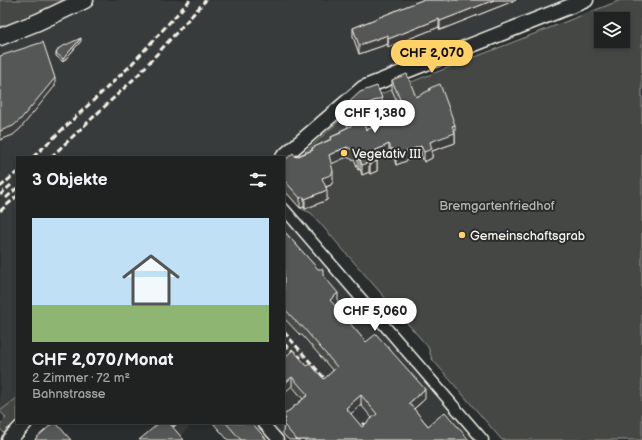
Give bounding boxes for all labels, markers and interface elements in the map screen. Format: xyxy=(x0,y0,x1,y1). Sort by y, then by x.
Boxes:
map controls xyxy=(594,12,630,48)
button: layers xyxy=(594,12,630,48)
pin: CHF 2,070 xyxy=(386,40,478,74)
text: CHF 2,070 xyxy=(400,45,464,61)
pin: CHF 1,380 xyxy=(329,100,421,134)
text: CHF 1,380 xyxy=(344,105,406,121)
place label: Vegetativ III xyxy=(352,146,421,162)
marker: Vegetativ III xyxy=(339,148,349,158)
icon: filters xyxy=(247,169,269,191)
text: 3 Objekte xyxy=(32,170,107,190)
park label: Bremgartenfriedhof xyxy=(439,198,555,214)
place label: Gemeinschaftsgrab xyxy=(470,228,585,244)
marker: Gemeinschaftsgrab xyxy=(457,230,467,240)
icon: home xyxy=(115,244,187,316)
pin: CHF 5,060 xyxy=(329,298,421,332)
text: CHF 5,060 xyxy=(343,303,407,319)
text: CHF 2,070/Monat xyxy=(32,350,173,370)
text: 2 Zimmer · 72 m² xyxy=(32,370,130,386)
text: Bahnstrasse xyxy=(32,386,106,402)

